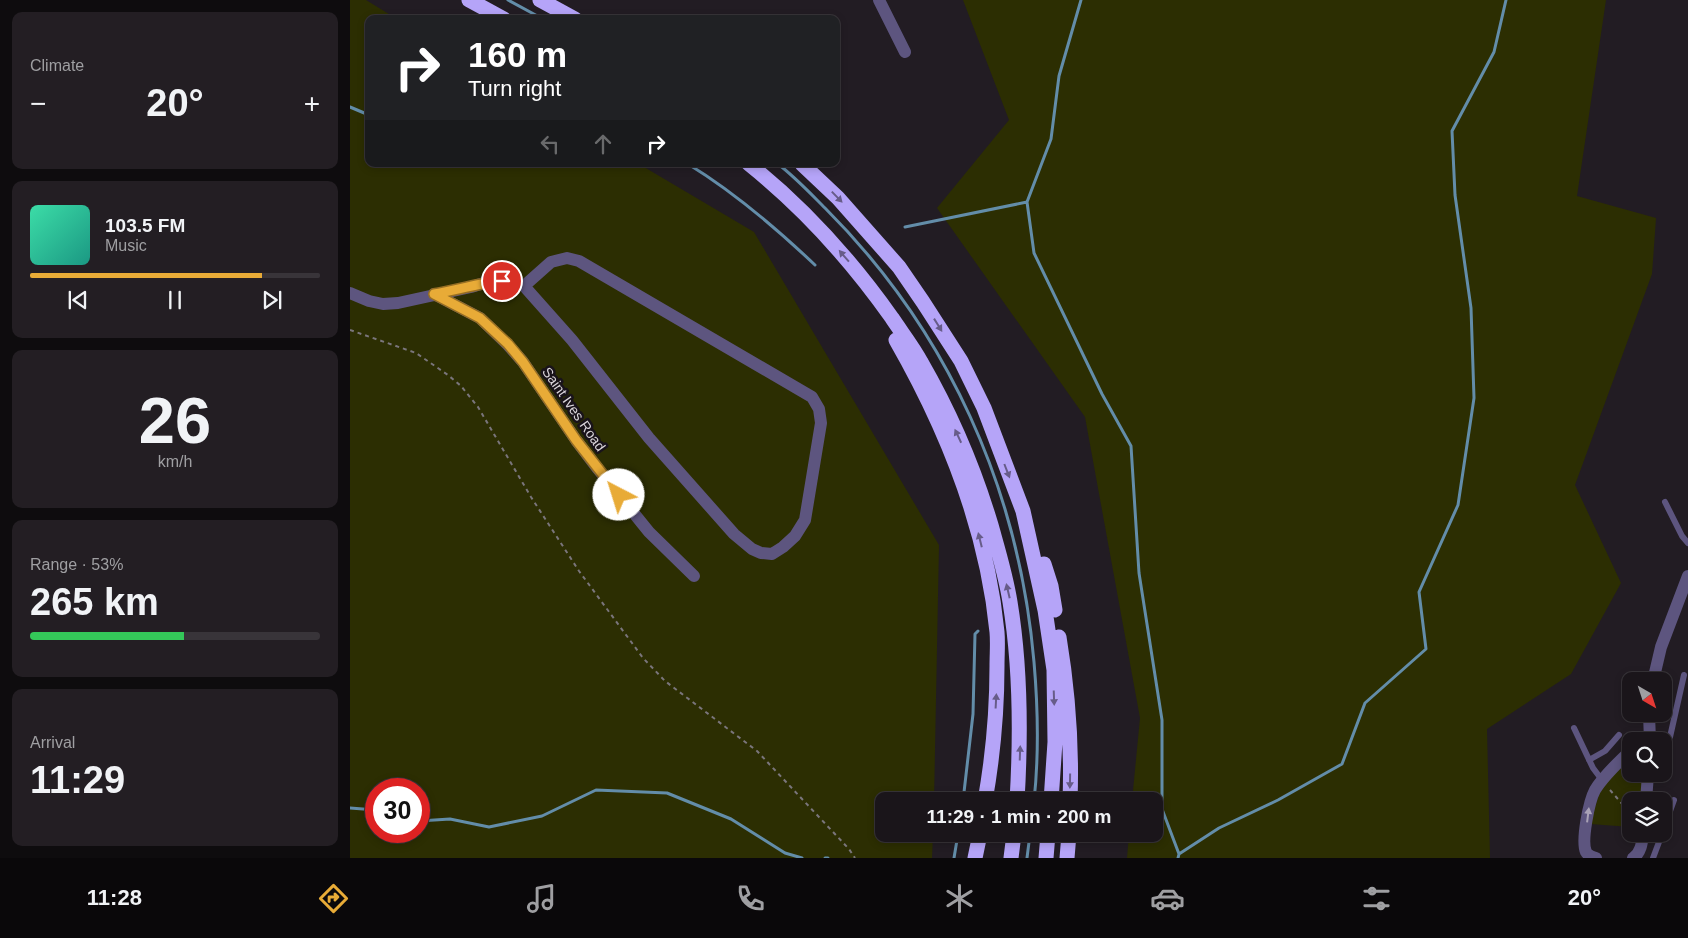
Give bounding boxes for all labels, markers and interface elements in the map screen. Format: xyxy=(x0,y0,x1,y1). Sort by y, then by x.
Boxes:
icon: right xyxy=(385,35,450,100)
text: 160 m xyxy=(468,35,567,74)
text: Climate xyxy=(30,57,84,74)
text: Turn right xyxy=(468,76,561,101)
text: 20° xyxy=(146,82,204,124)
text: − xyxy=(30,88,46,119)
text: + xyxy=(304,88,320,119)
icon: left xyxy=(536,130,564,158)
icon: ahead xyxy=(589,130,617,158)
icon: right xyxy=(642,130,670,158)
one-way arrow xyxy=(831,191,843,203)
text: 103.5 FM xyxy=(105,215,185,236)
text: Music xyxy=(105,237,147,254)
one-way arrow xyxy=(838,249,849,262)
pin xyxy=(481,260,523,302)
icon: arrive xyxy=(488,267,516,295)
icon: previous xyxy=(64,286,92,314)
icon: pause xyxy=(161,286,189,314)
icon: next xyxy=(258,286,286,314)
one-way arrow xyxy=(933,318,942,331)
street label: Saint Ives Road xyxy=(539,364,609,454)
text: 26 xyxy=(139,384,211,457)
one-way arrow xyxy=(954,429,962,443)
text: km/h xyxy=(158,453,192,470)
one-way arrow xyxy=(1003,464,1011,479)
position arrow xyxy=(592,468,644,520)
one-way arrow xyxy=(976,532,984,547)
text: Range · 53% xyxy=(30,556,123,573)
text: 265 km xyxy=(30,581,159,623)
one-way arrow xyxy=(1004,583,1012,598)
north arrow xyxy=(1622,672,1672,722)
map controls xyxy=(1622,672,1672,842)
one-way arrow xyxy=(1050,690,1058,706)
one-way arrow xyxy=(993,692,1001,708)
button: search xyxy=(1622,732,1672,782)
text: Arrival xyxy=(30,734,75,751)
one-way arrow xyxy=(1016,744,1024,760)
text: 11:29 xyxy=(30,759,125,801)
one-way arrow xyxy=(1066,774,1074,790)
speed limit sign: 30 xyxy=(365,778,430,843)
button: layers xyxy=(1622,792,1672,842)
text: 11:29 · 1 min · 200 m xyxy=(927,806,1111,827)
one-way arrow xyxy=(1584,807,1592,823)
icon: directions xyxy=(316,881,351,916)
icon: music xyxy=(524,881,559,916)
icon: phone xyxy=(733,881,768,916)
icon: climate xyxy=(942,881,977,916)
icon: car xyxy=(1150,881,1185,916)
icon: filters xyxy=(1359,881,1394,916)
text: 11:28 xyxy=(87,885,142,910)
text: 20° xyxy=(1568,885,1601,910)

